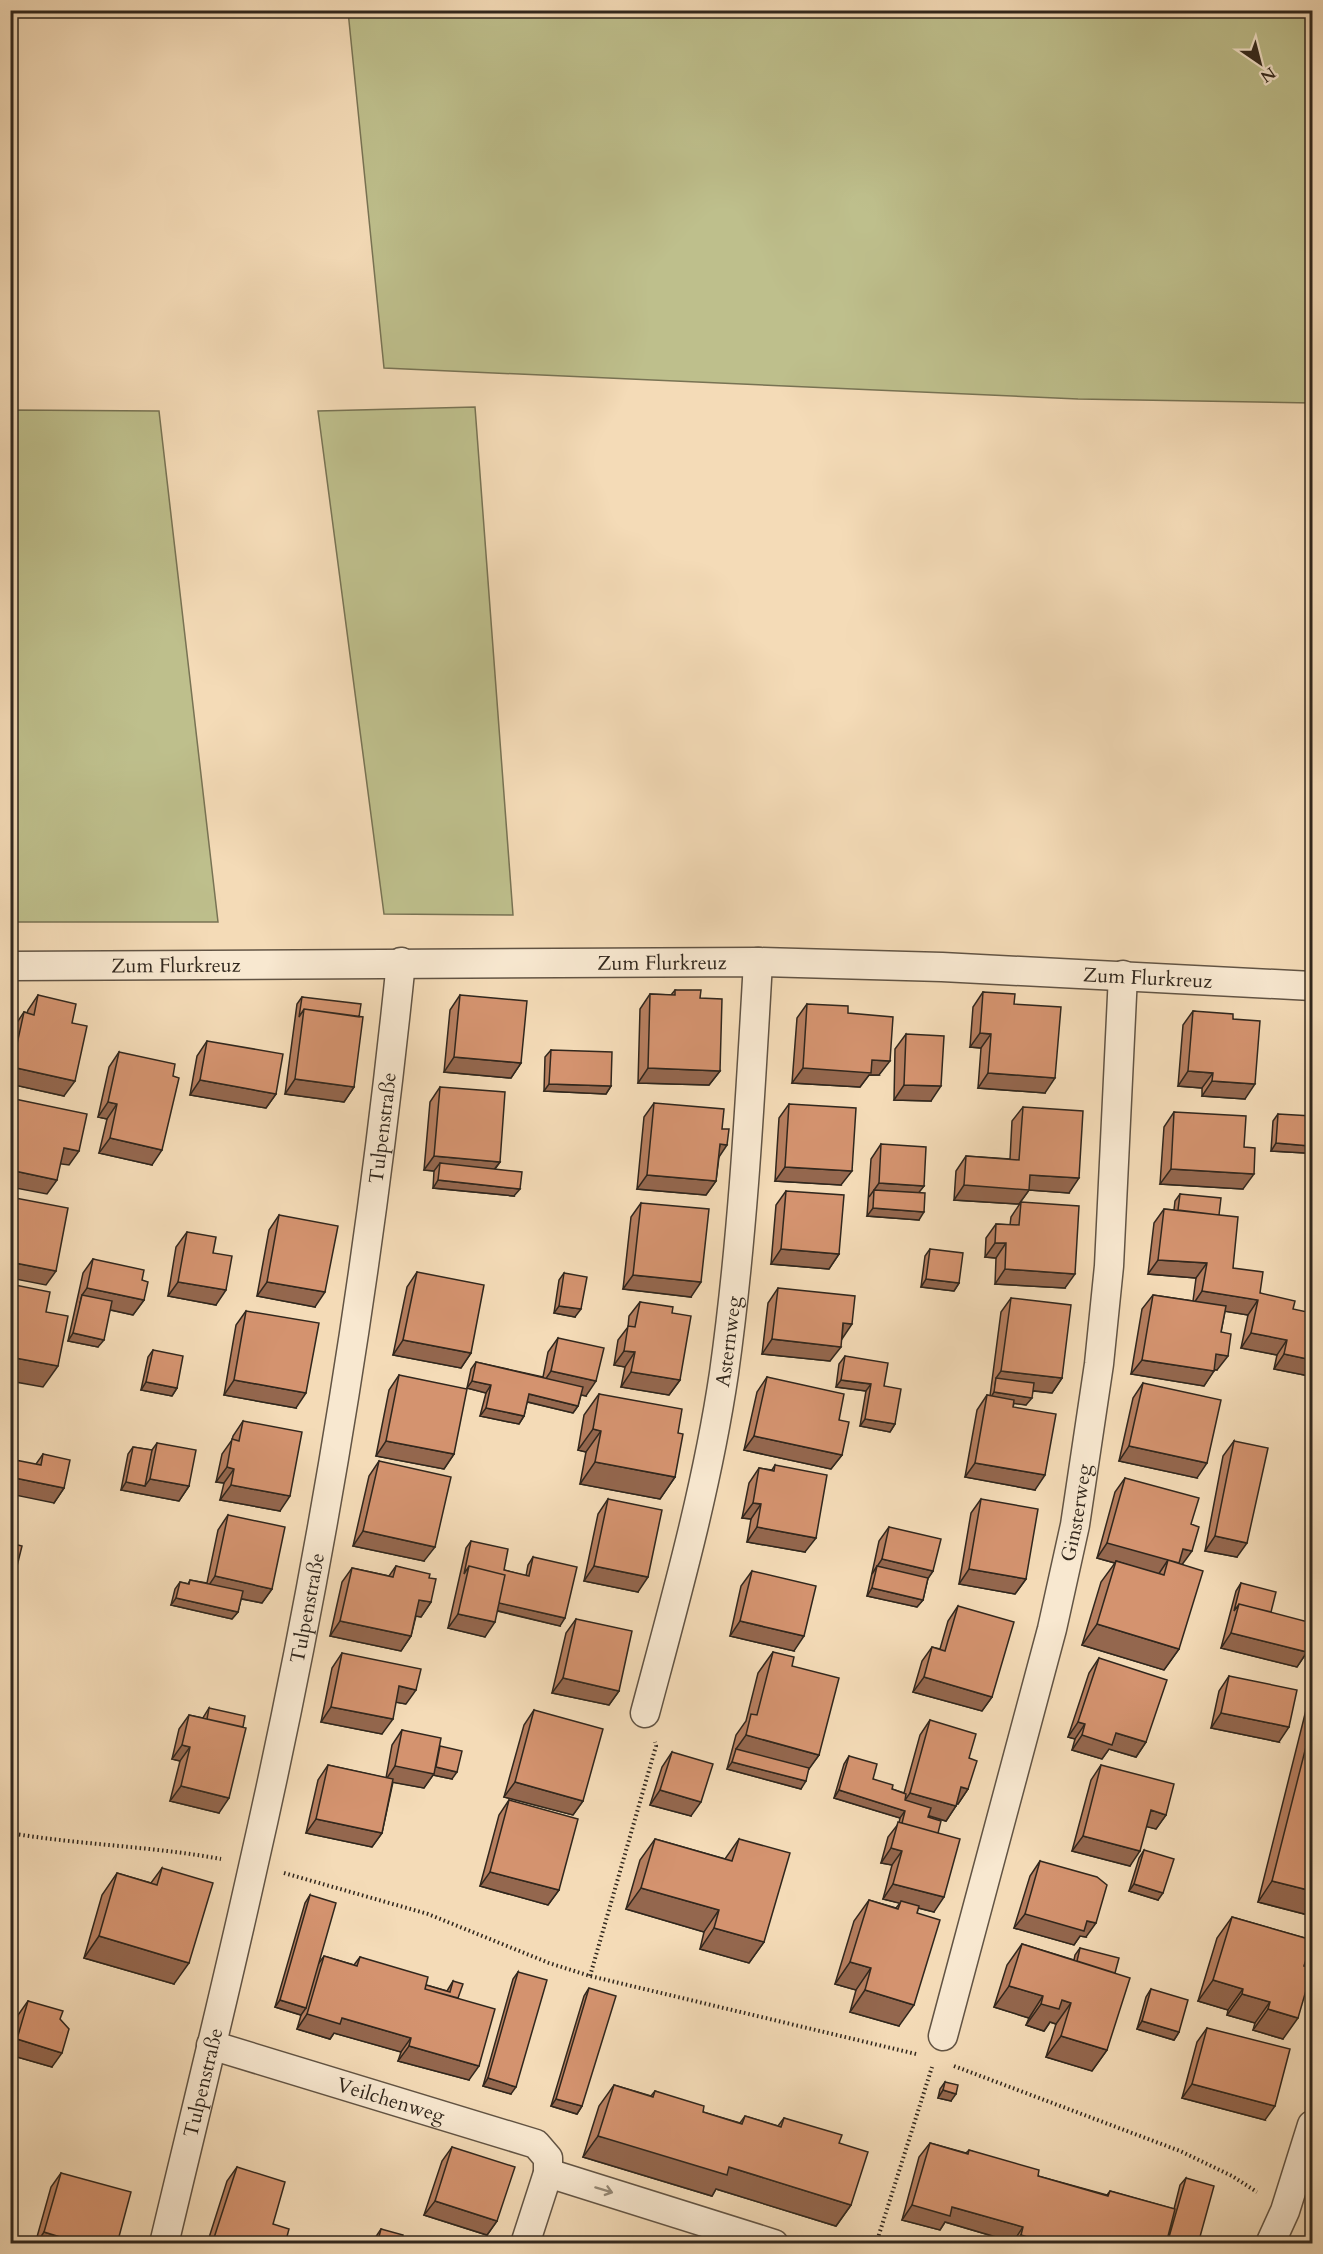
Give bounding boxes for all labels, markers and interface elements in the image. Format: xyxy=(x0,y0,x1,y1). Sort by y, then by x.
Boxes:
north arrow xyxy=(1230,33,1290,93)
text: N xyxy=(1256,61,1280,88)
street label: Zum Flurkreuz xyxy=(597,949,727,977)
street label: Zum Flurkreuz xyxy=(111,952,241,979)
street label: Zum Flurkreuz xyxy=(1082,961,1213,995)
street label: Tulpenstraße xyxy=(362,1071,403,1185)
street label: Asternweg xyxy=(709,1294,748,1389)
street label: Ginsterweg xyxy=(1054,1462,1098,1564)
street label: Tulpenstraße xyxy=(284,1551,331,1666)
street label: Tulpenstraße xyxy=(177,2025,229,2140)
street label: Veilchenweg xyxy=(333,2071,449,2130)
one-way arrow xyxy=(594,2186,613,2197)

